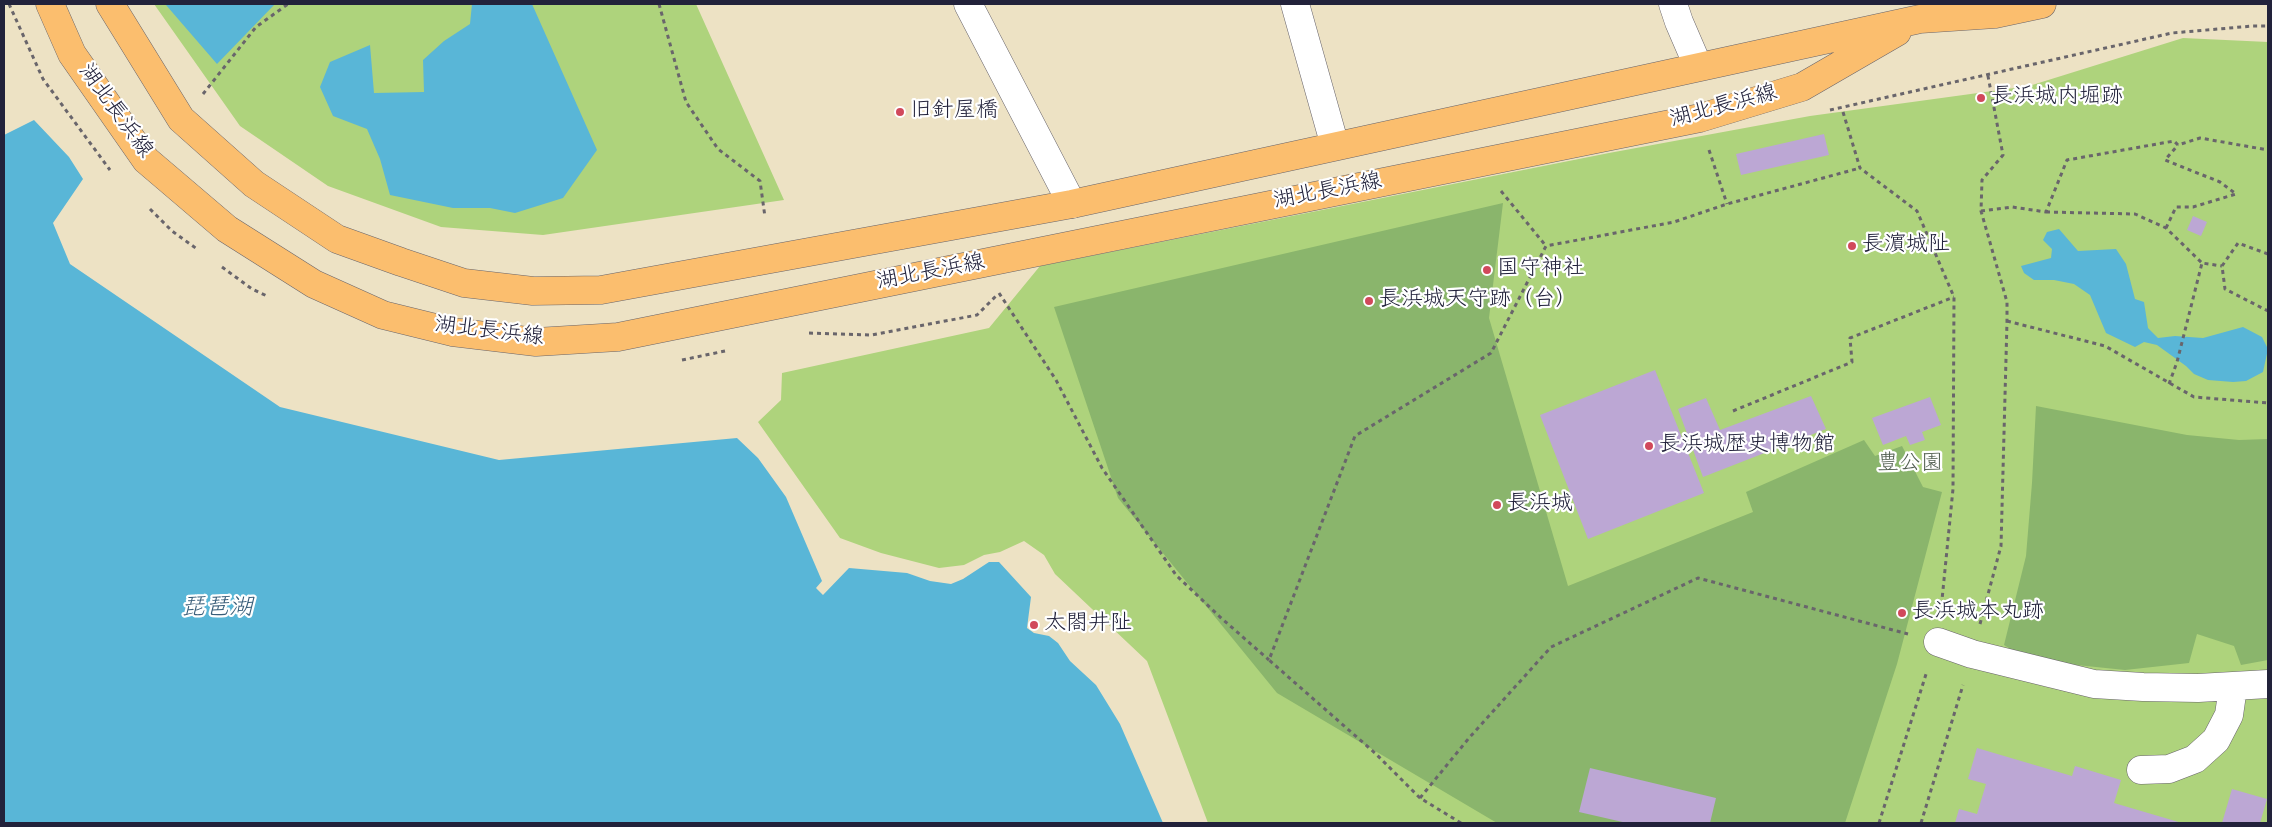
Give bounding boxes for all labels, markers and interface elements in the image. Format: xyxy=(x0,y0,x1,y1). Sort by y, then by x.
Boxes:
street label: 湖北長浜線 xyxy=(71,60,157,164)
street label: 湖北長浜線 xyxy=(1667,81,1781,135)
place label: 長浜城内堀跡 xyxy=(1991,85,2123,111)
marker: 長浜城内堀跡 xyxy=(1975,92,1987,104)
place label: 旧針屋橋 xyxy=(910,99,998,125)
marker: 旧針屋橋 xyxy=(894,106,906,118)
street label: 湖北長浜線 xyxy=(1271,170,1385,216)
place label: 長濵城阯 xyxy=(1862,233,1950,259)
marker: 長濵城阯 xyxy=(1846,240,1858,252)
street label: 湖北長浜線 xyxy=(874,251,988,297)
place label: 国守神社 xyxy=(1497,257,1585,283)
marker: 国守神社 xyxy=(1481,264,1493,276)
place label: 長浜城天守跡（台） xyxy=(1379,288,1577,314)
marker: 長浜城天守跡（台） xyxy=(1363,295,1375,307)
street label: 湖北長浜線 xyxy=(433,313,545,353)
place label: 長浜城歴史博物館 xyxy=(1659,433,1835,459)
marker: 長浜城歴史博物館 xyxy=(1643,440,1655,452)
park label: 豊公園 xyxy=(1877,452,1943,478)
place label: 長浜城 xyxy=(1507,492,1573,518)
marker: 長浜城 xyxy=(1491,499,1503,511)
water label: 琵琶湖 xyxy=(181,596,253,624)
place label: 長浜城本丸跡 xyxy=(1912,600,2044,626)
marker: 長浜城本丸跡 xyxy=(1896,607,1908,619)
place label: 太閤井阯 xyxy=(1044,612,1132,638)
marker: 太閤井阯 xyxy=(1028,619,1040,631)

